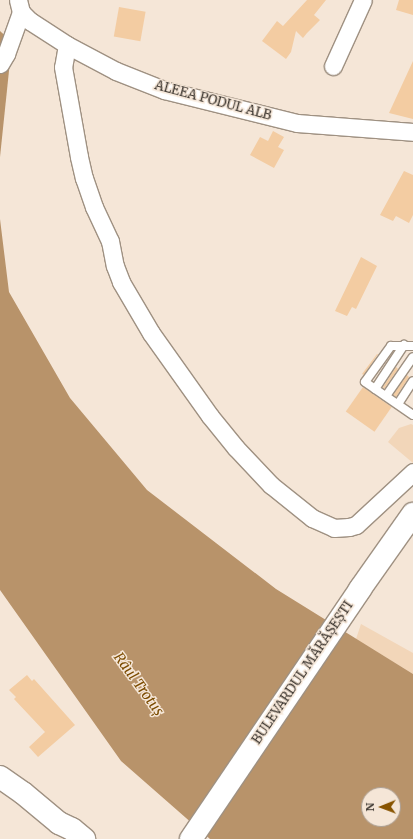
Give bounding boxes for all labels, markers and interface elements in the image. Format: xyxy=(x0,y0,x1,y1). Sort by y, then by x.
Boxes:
street label: ALEEA PODUL ALB xyxy=(153,78,273,124)
street label: BULEVARDUL MĂRĂȘEȘTI xyxy=(249,599,357,747)
water label: Râul Trotuș xyxy=(111,649,167,719)
north arrow xyxy=(361,787,401,827)
text: N xyxy=(363,803,377,812)

